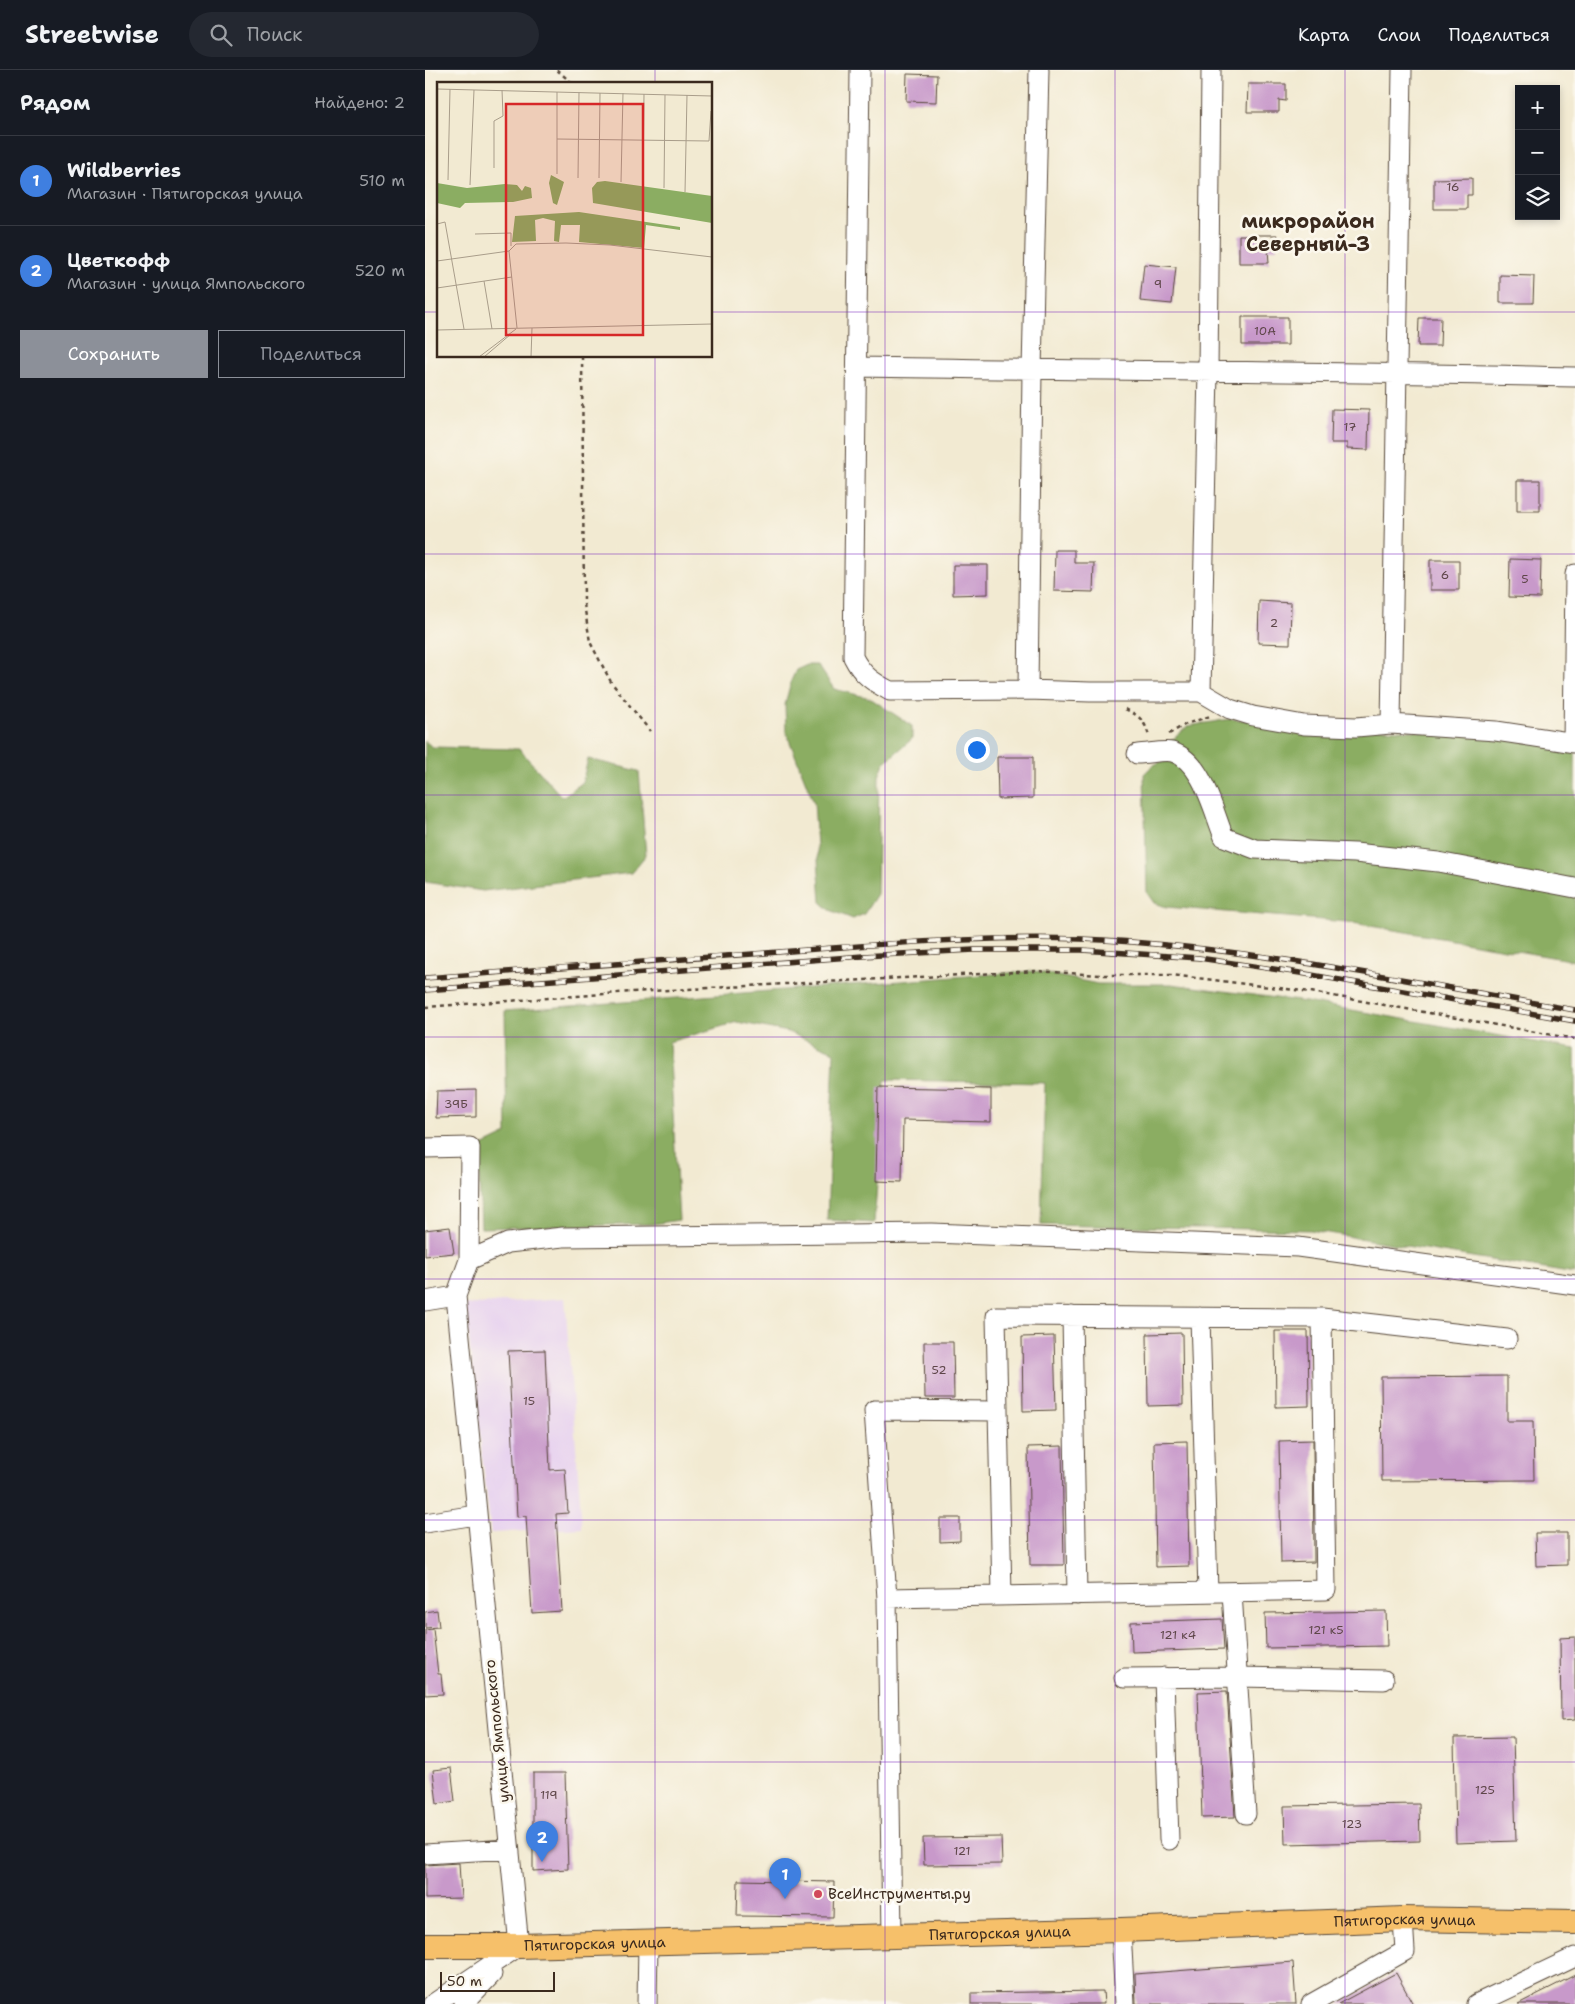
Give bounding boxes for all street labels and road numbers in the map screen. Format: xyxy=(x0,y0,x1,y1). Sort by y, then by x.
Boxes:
street label: улица Ямпольского xyxy=(480,1658,514,1804)
street label: Пятигорская улица xyxy=(1333,1909,1476,1932)
street label: Пятигорская улица xyxy=(929,1921,1072,1945)
street label: Пятигорская улица xyxy=(524,1932,667,1956)

